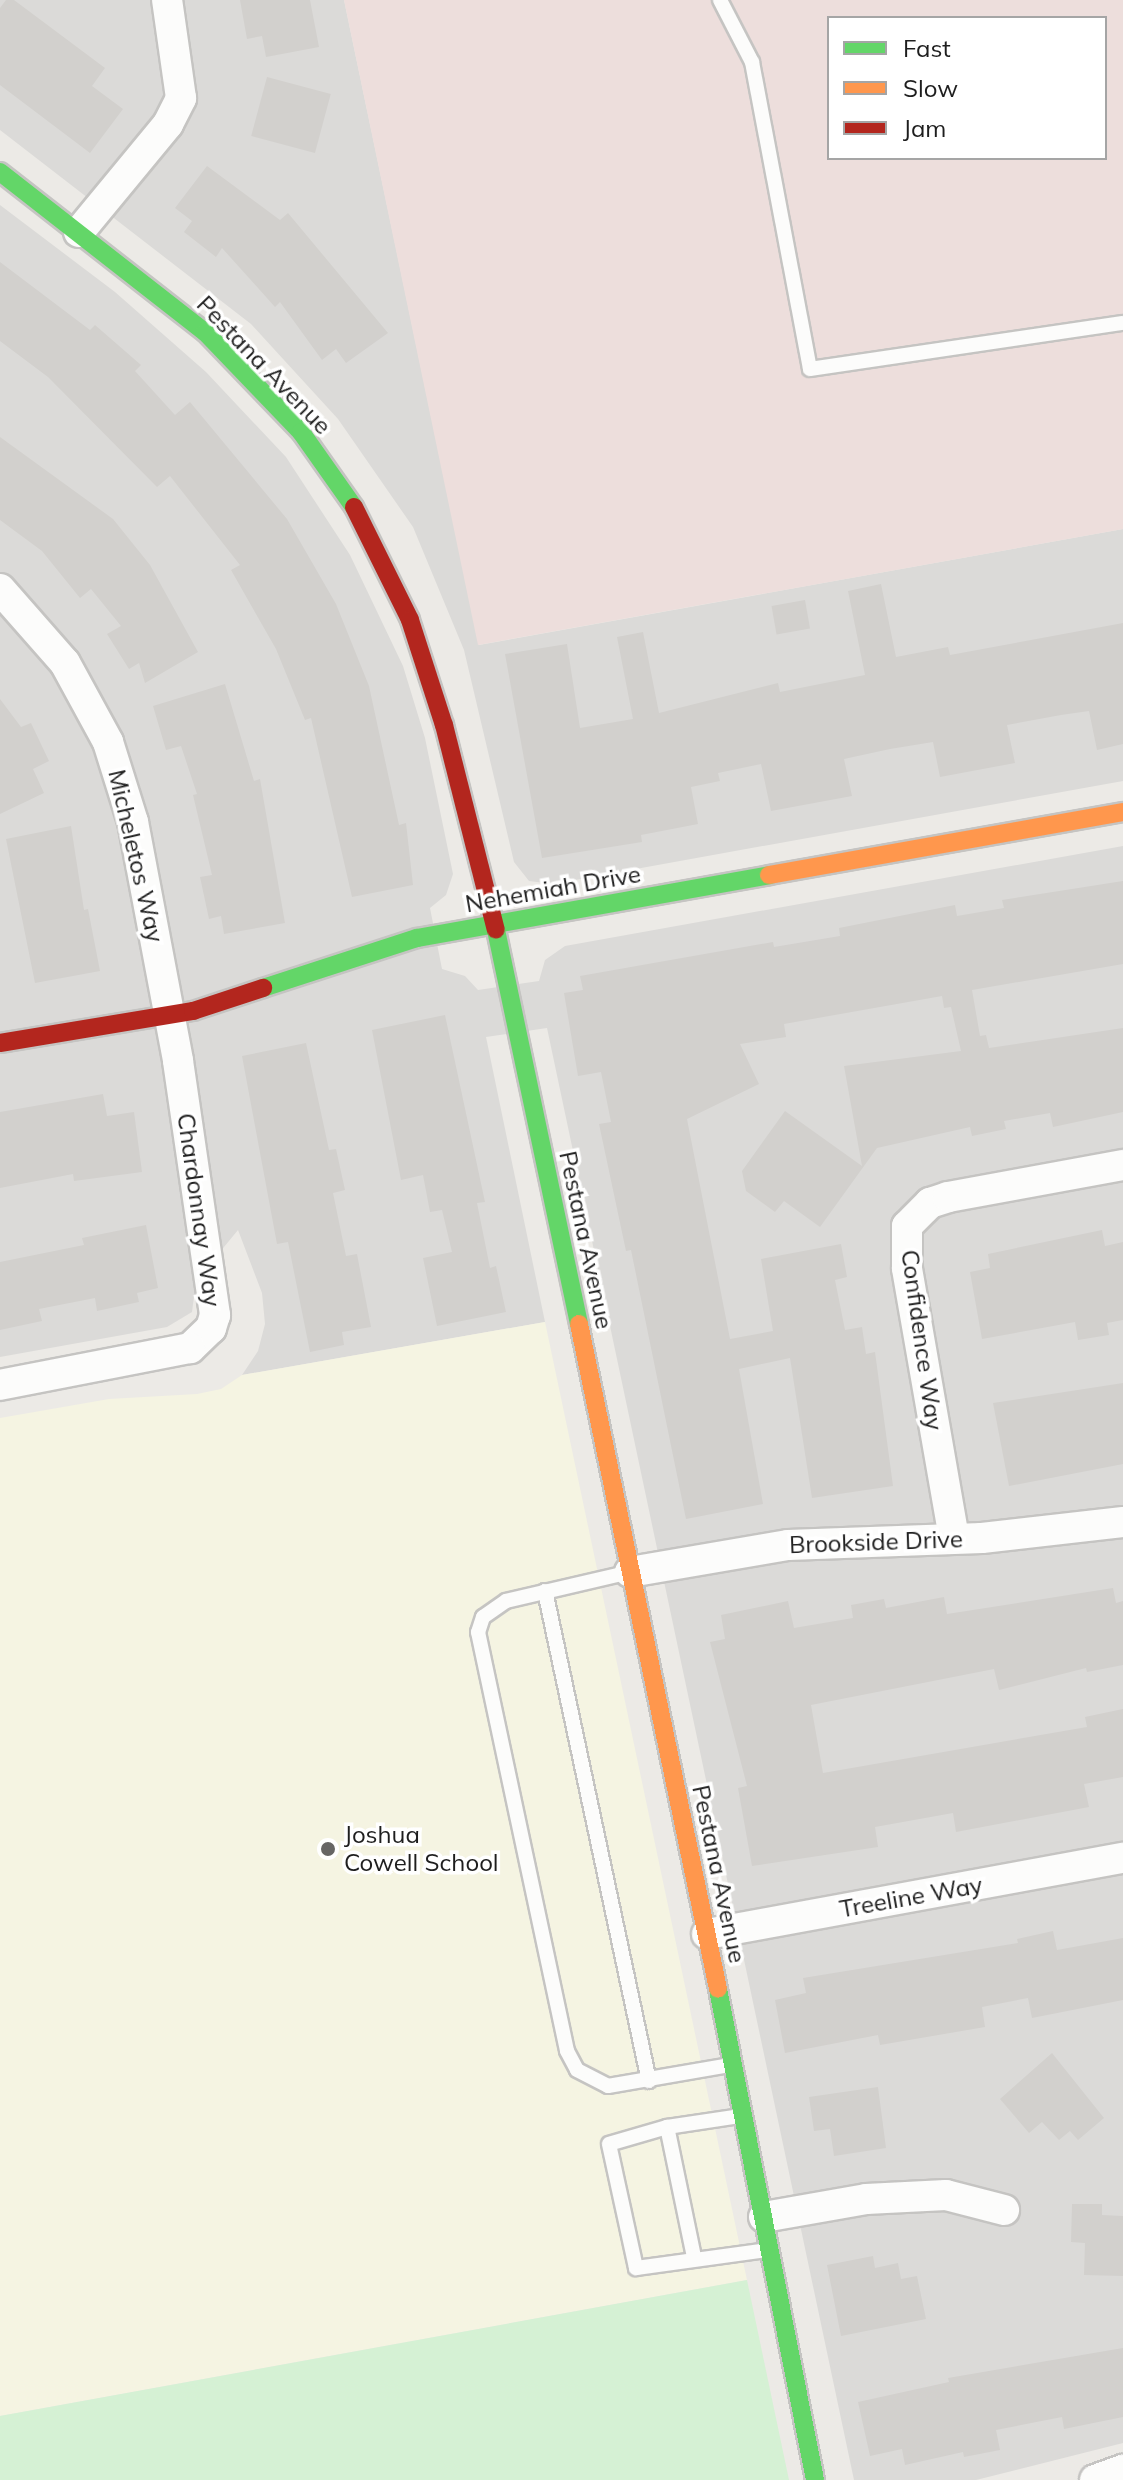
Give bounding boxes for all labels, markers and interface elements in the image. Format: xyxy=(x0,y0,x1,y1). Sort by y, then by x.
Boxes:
legend xyxy=(827,16,1107,160)
text: Fast xyxy=(903,33,951,63)
text: Slow xyxy=(903,73,958,103)
text: Jam xyxy=(903,113,946,143)
street label: Pestana Avenue xyxy=(191,290,337,440)
street label: Micheletos Way xyxy=(102,767,170,945)
street label: Nehemiah Drive xyxy=(463,859,643,919)
street label: Chardonnay Way xyxy=(171,1111,227,1309)
street label: Pestana Avenue xyxy=(553,1148,619,1332)
street label: Confidence Way xyxy=(895,1248,949,1432)
street label: Brookside Drive xyxy=(789,1525,963,1559)
street label: Pestana Avenue xyxy=(686,1782,752,1966)
place label: Joshua Cowell School xyxy=(344,1821,499,1877)
marker: Joshua Cowell School xyxy=(319,1840,337,1858)
street label: Treeline Way xyxy=(837,1870,985,1924)

